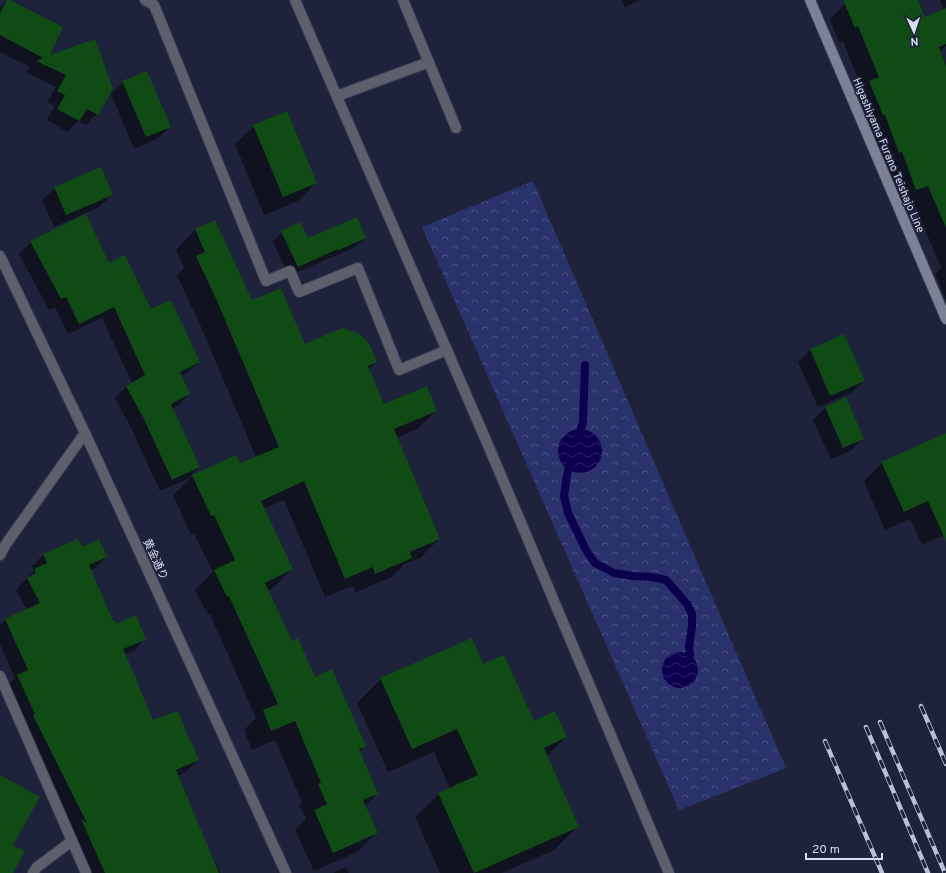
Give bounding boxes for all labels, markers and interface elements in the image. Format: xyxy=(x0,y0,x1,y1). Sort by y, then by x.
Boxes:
north arrow xyxy=(894,12,934,52)
text: N xyxy=(910,34,919,48)
street label: Higashiyama Furano Teishajo Line xyxy=(849,76,927,235)
street label: 黄金通り xyxy=(139,537,171,582)
scale bar xyxy=(806,835,882,861)
text: 20 m xyxy=(812,842,840,858)

